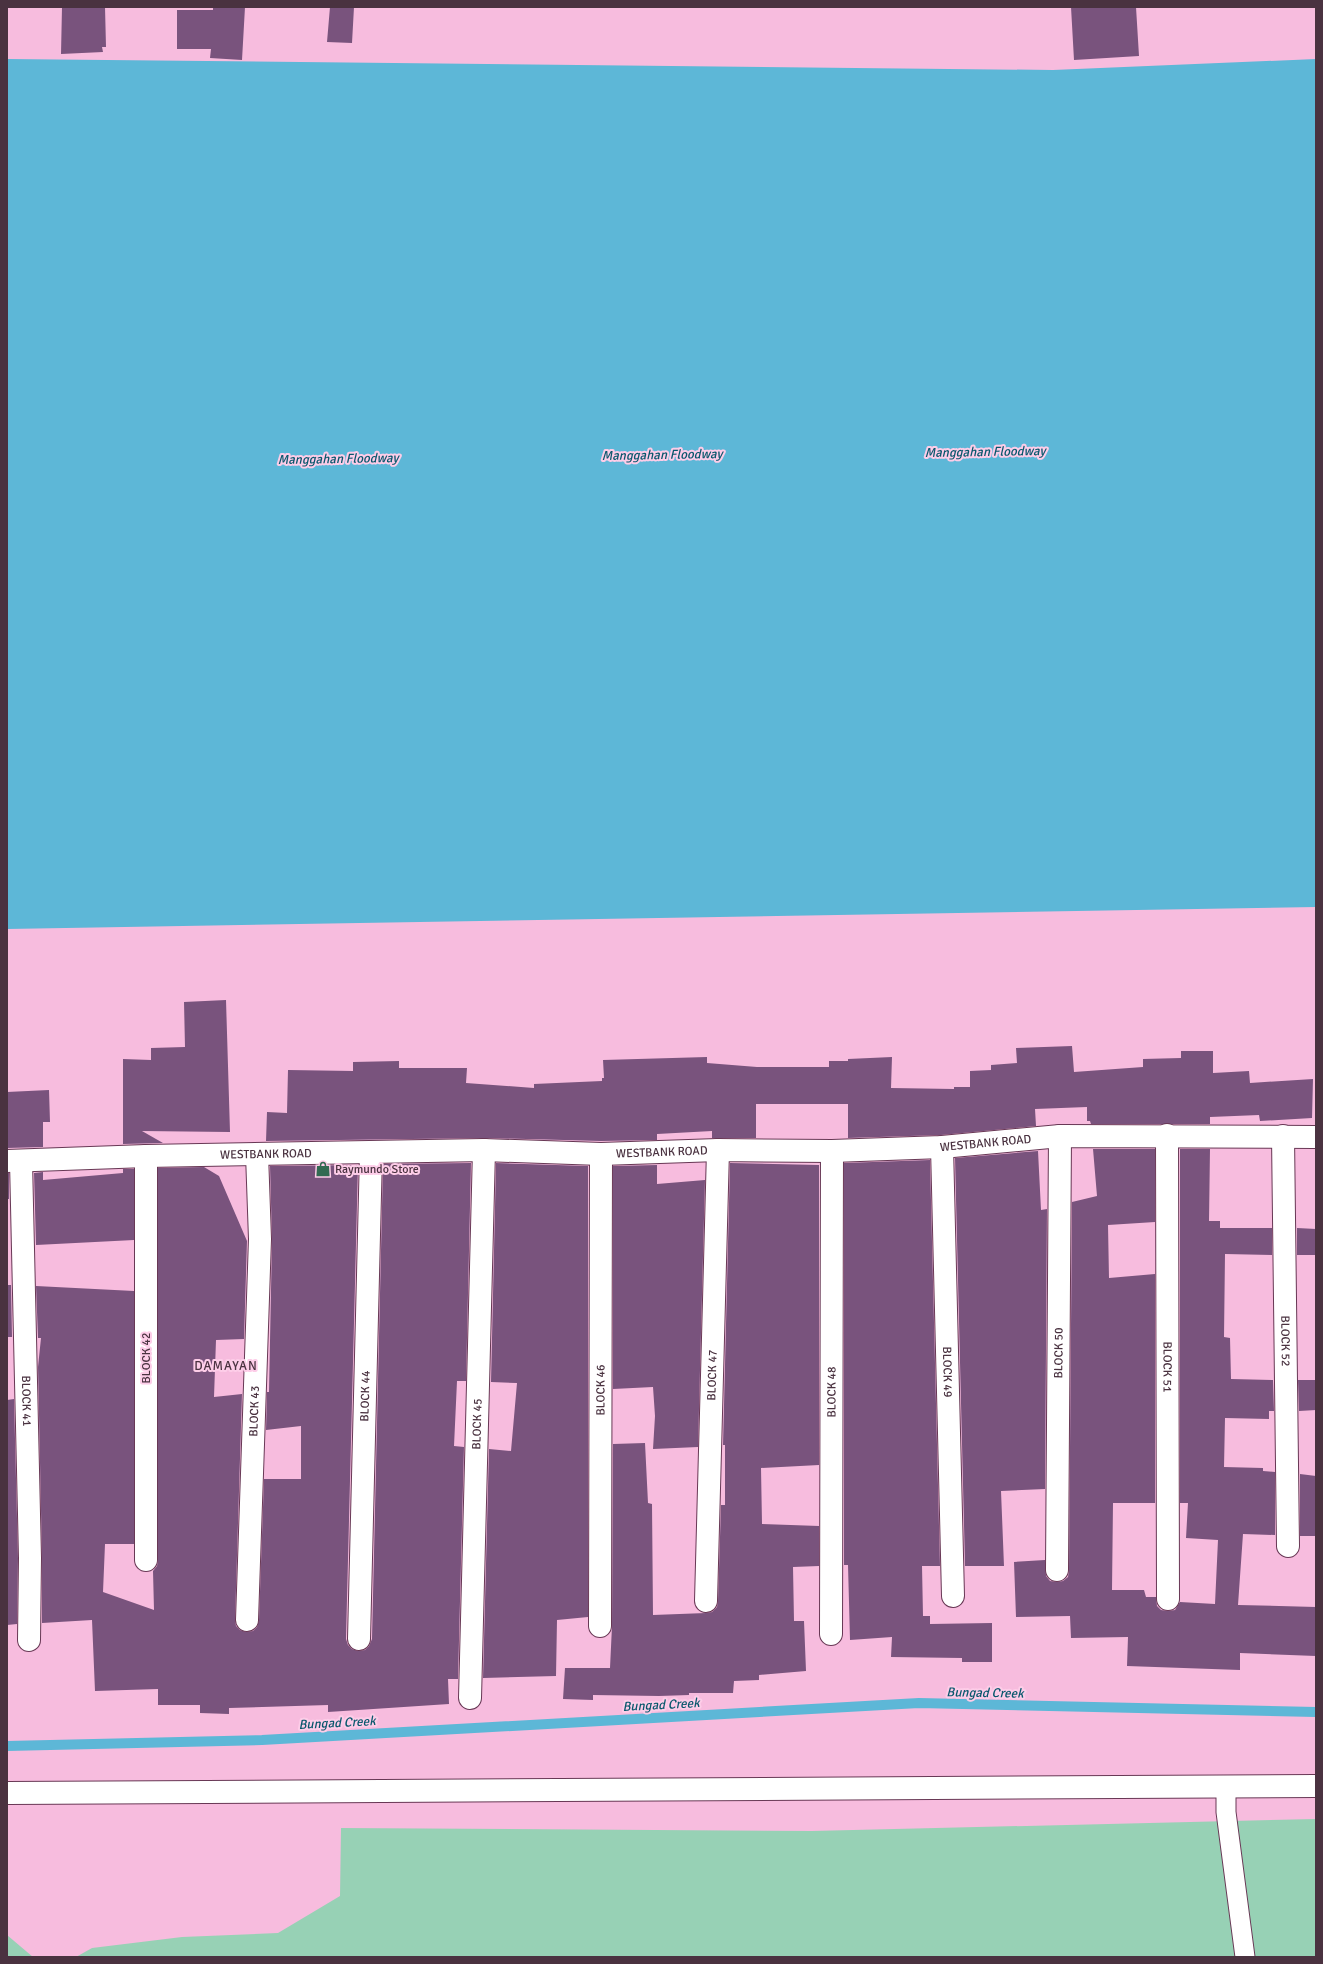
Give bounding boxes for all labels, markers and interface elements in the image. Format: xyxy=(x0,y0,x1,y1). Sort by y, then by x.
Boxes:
water label: Manggahan Floodway xyxy=(925,443,1047,461)
water label: Manggahan Floodway xyxy=(602,446,724,464)
water label: Manggahan Floodway xyxy=(278,450,400,468)
street label: WESTBANK ROAD xyxy=(939,1132,1032,1155)
street label: WESTBANK ROAD xyxy=(616,1143,708,1161)
street label: WESTBANK ROAD xyxy=(220,1146,312,1163)
shop icon: Raymundo Store xyxy=(314,1160,332,1178)
place label: Raymundo Store xyxy=(335,1162,419,1177)
street label: BLOCK 52 xyxy=(1277,1315,1293,1367)
street label: BLOCK 50 xyxy=(1051,1327,1067,1379)
street label: BLOCK 42 xyxy=(139,1332,154,1384)
street label: BLOCK 51 xyxy=(1159,1341,1175,1393)
street label: BLOCK 49 xyxy=(939,1346,955,1398)
street label: BLOCK 47 xyxy=(704,1349,721,1401)
district label: DAMAYAN xyxy=(194,1358,258,1374)
street label: BLOCK 46 xyxy=(593,1364,609,1416)
street label: BLOCK 48 xyxy=(824,1366,840,1418)
street label: BLOCK 44 xyxy=(357,1370,374,1422)
street label: BLOCK 41 xyxy=(18,1375,34,1427)
street label: BLOCK 43 xyxy=(246,1385,263,1437)
street label: BLOCK 45 xyxy=(469,1398,486,1450)
water label: Bungad Creek xyxy=(946,1684,1025,1702)
water label: Bungad Creek xyxy=(622,1695,701,1715)
water label: Bungad Creek xyxy=(298,1713,377,1733)

